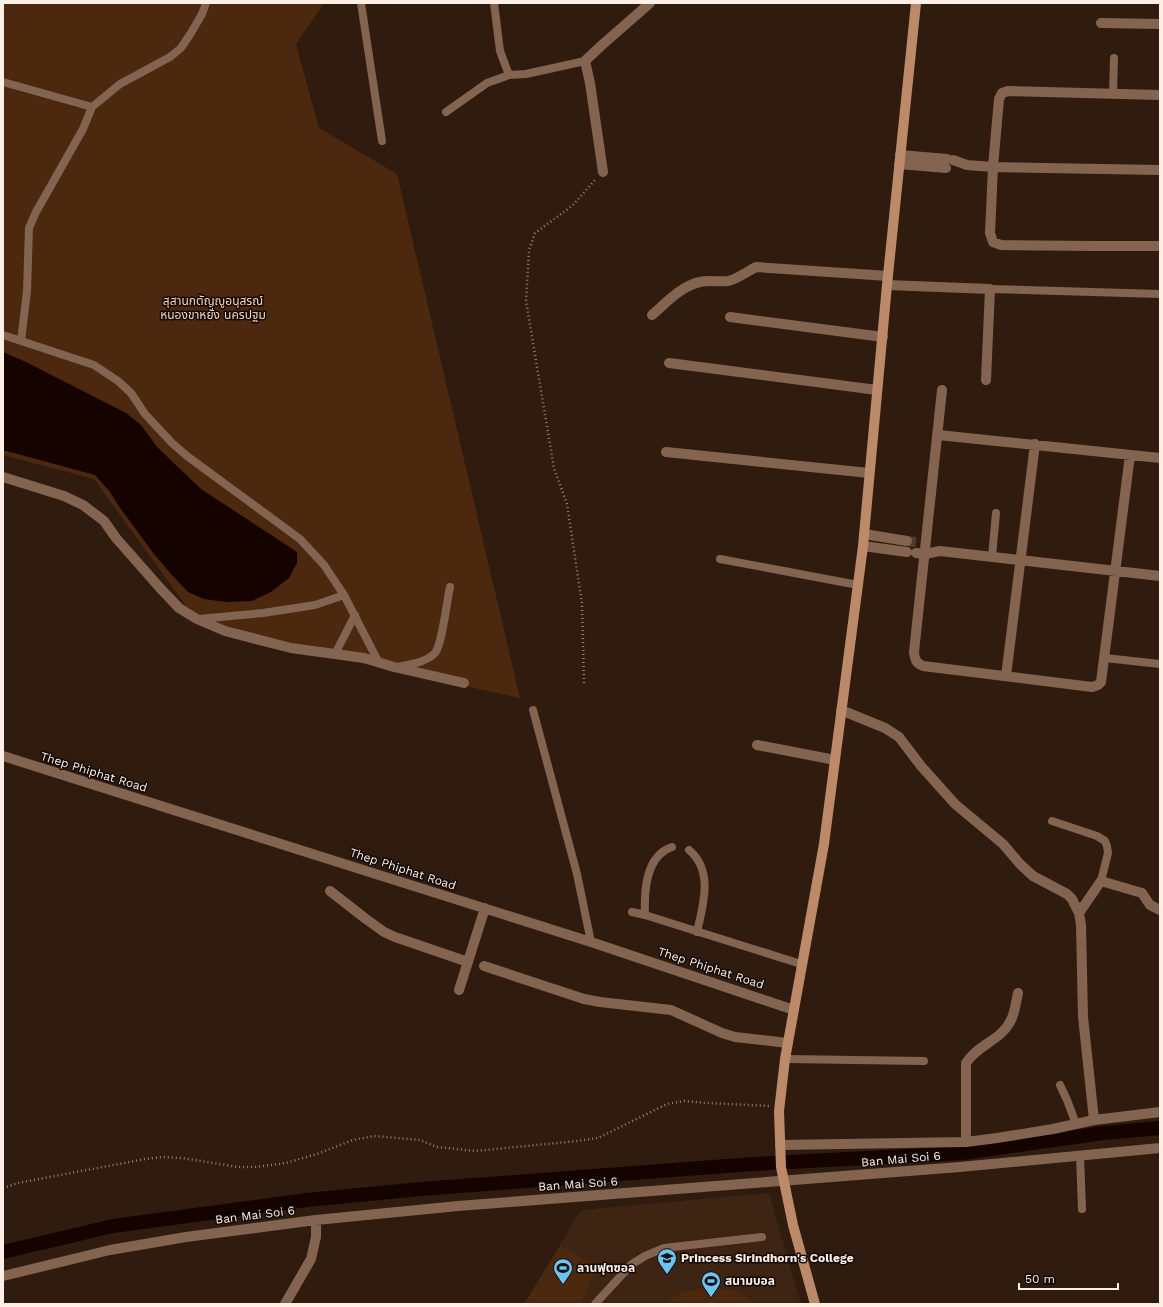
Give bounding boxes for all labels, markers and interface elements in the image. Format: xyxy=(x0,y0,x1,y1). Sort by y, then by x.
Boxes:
park label: สุสานกตัญญูอนุสรณ์ หนองขาหยั่ง นครปฐม xyxy=(160,294,266,322)
street label: Thep Phiphat Road xyxy=(39,749,149,795)
street label: Thep Phiphat Road xyxy=(348,845,458,893)
street label: Thep Phiphat Road xyxy=(656,944,766,992)
street label: Ban Mai Soi 6 xyxy=(861,1149,941,1169)
street label: Ban Mai Soi 6 xyxy=(538,1174,618,1194)
street label: Ban Mai Soi 6 xyxy=(215,1203,295,1227)
school or university icon: Princess Sirindhorn's College xyxy=(656,1247,678,1275)
place label: Princess Sirindhorn's College xyxy=(681,1251,854,1265)
sports icon: ลานฟุตซอล xyxy=(552,1257,574,1285)
place label: ลานฟุตซอล xyxy=(577,1261,635,1275)
scale bar xyxy=(1019,1265,1118,1291)
sports icon: สนามบอล xyxy=(700,1270,722,1298)
text: 50 m xyxy=(1025,1272,1055,1286)
place label: สนามบอล xyxy=(725,1274,775,1288)

